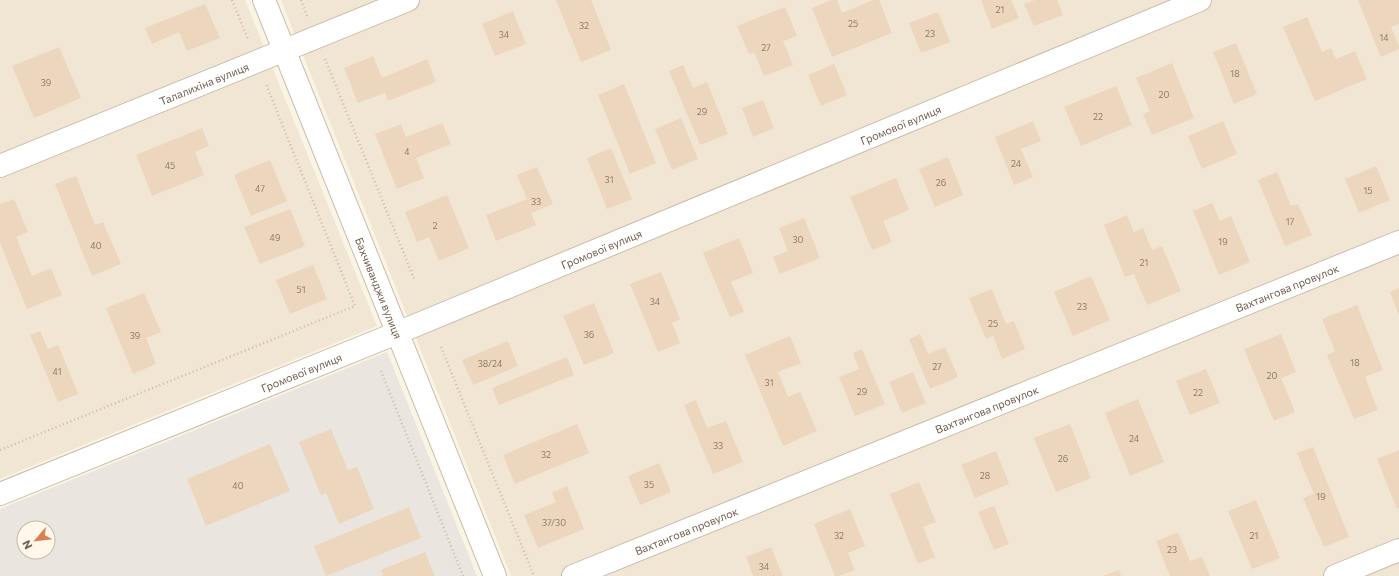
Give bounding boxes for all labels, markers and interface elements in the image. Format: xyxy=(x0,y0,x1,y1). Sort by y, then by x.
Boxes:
house number: 21 xyxy=(996,4,1004,15)
house number: 25 xyxy=(848,18,858,29)
house number: 32 xyxy=(579,20,589,31)
house number: 23 xyxy=(925,28,935,39)
house number: 34 xyxy=(499,29,510,40)
house number: 14 xyxy=(1379,32,1389,43)
house number: 27 xyxy=(761,42,771,53)
street label: Талалихіна вулиця xyxy=(157,59,250,107)
house number: 18 xyxy=(1230,68,1240,79)
house number: 39 xyxy=(41,77,51,88)
house number: 20 xyxy=(1159,89,1170,100)
street label: Громової вулиця xyxy=(858,102,943,147)
house number: 29 xyxy=(697,106,707,117)
house number: 22 xyxy=(1093,111,1103,122)
house number: 4 xyxy=(404,146,410,157)
house number: 24 xyxy=(1011,158,1022,169)
house number: 45 xyxy=(165,160,175,171)
house number: 31 xyxy=(605,174,613,185)
house number: 26 xyxy=(936,177,946,188)
house number: 47 xyxy=(255,183,265,194)
house number: 15 xyxy=(1363,185,1373,196)
house number: 33 xyxy=(531,196,541,207)
house number: 17 xyxy=(1286,216,1295,227)
house number: 2 xyxy=(433,220,438,231)
street label: Громової вулиця xyxy=(559,226,643,271)
house number: 49 xyxy=(270,232,280,243)
house number: 30 xyxy=(792,234,804,245)
street label: Бахчиванджи вулиця xyxy=(353,235,406,340)
house number: 19 xyxy=(1218,236,1228,247)
house number: 40 xyxy=(90,240,102,251)
house number: 21 xyxy=(1140,257,1148,268)
street label: Вахтангова провулок xyxy=(1233,261,1340,314)
house number: 51 xyxy=(296,284,306,295)
house number: 34 xyxy=(650,296,661,307)
house number: 23 xyxy=(1077,301,1087,312)
house number: 25 xyxy=(988,318,998,329)
house number: 36 xyxy=(584,329,594,340)
house number: 39 xyxy=(130,330,140,341)
street label: Громової вулиця xyxy=(259,350,343,394)
house number: 18 xyxy=(1350,357,1360,368)
house number: 38/24 xyxy=(478,358,503,369)
house number: 27 xyxy=(932,361,942,372)
house number: 41 xyxy=(53,366,61,377)
house number: 20 xyxy=(1267,370,1278,381)
house number: 31 xyxy=(765,377,773,388)
street label: Вахтангова провулок xyxy=(933,382,1040,435)
house number: 29 xyxy=(857,386,867,397)
house number: 22 xyxy=(1193,387,1203,398)
house number: 24 xyxy=(1129,433,1140,444)
house number: 33 xyxy=(713,440,723,451)
house number: 32 xyxy=(541,449,551,460)
house number: 26 xyxy=(1058,453,1068,464)
house number: 28 xyxy=(980,470,990,481)
house number: 35 xyxy=(644,479,654,490)
house number: 40 xyxy=(232,480,244,491)
house number: 19 xyxy=(1316,491,1326,502)
street label: Вахтангова провулок xyxy=(633,504,740,557)
house number: 37/30 xyxy=(542,517,566,528)
north arrow xyxy=(16,520,56,560)
house number: 32 xyxy=(834,530,844,541)
house number: 21 xyxy=(1250,530,1258,541)
text: N xyxy=(19,538,34,552)
house number: 23 xyxy=(1167,544,1177,555)
house number: 34 xyxy=(759,561,770,572)

